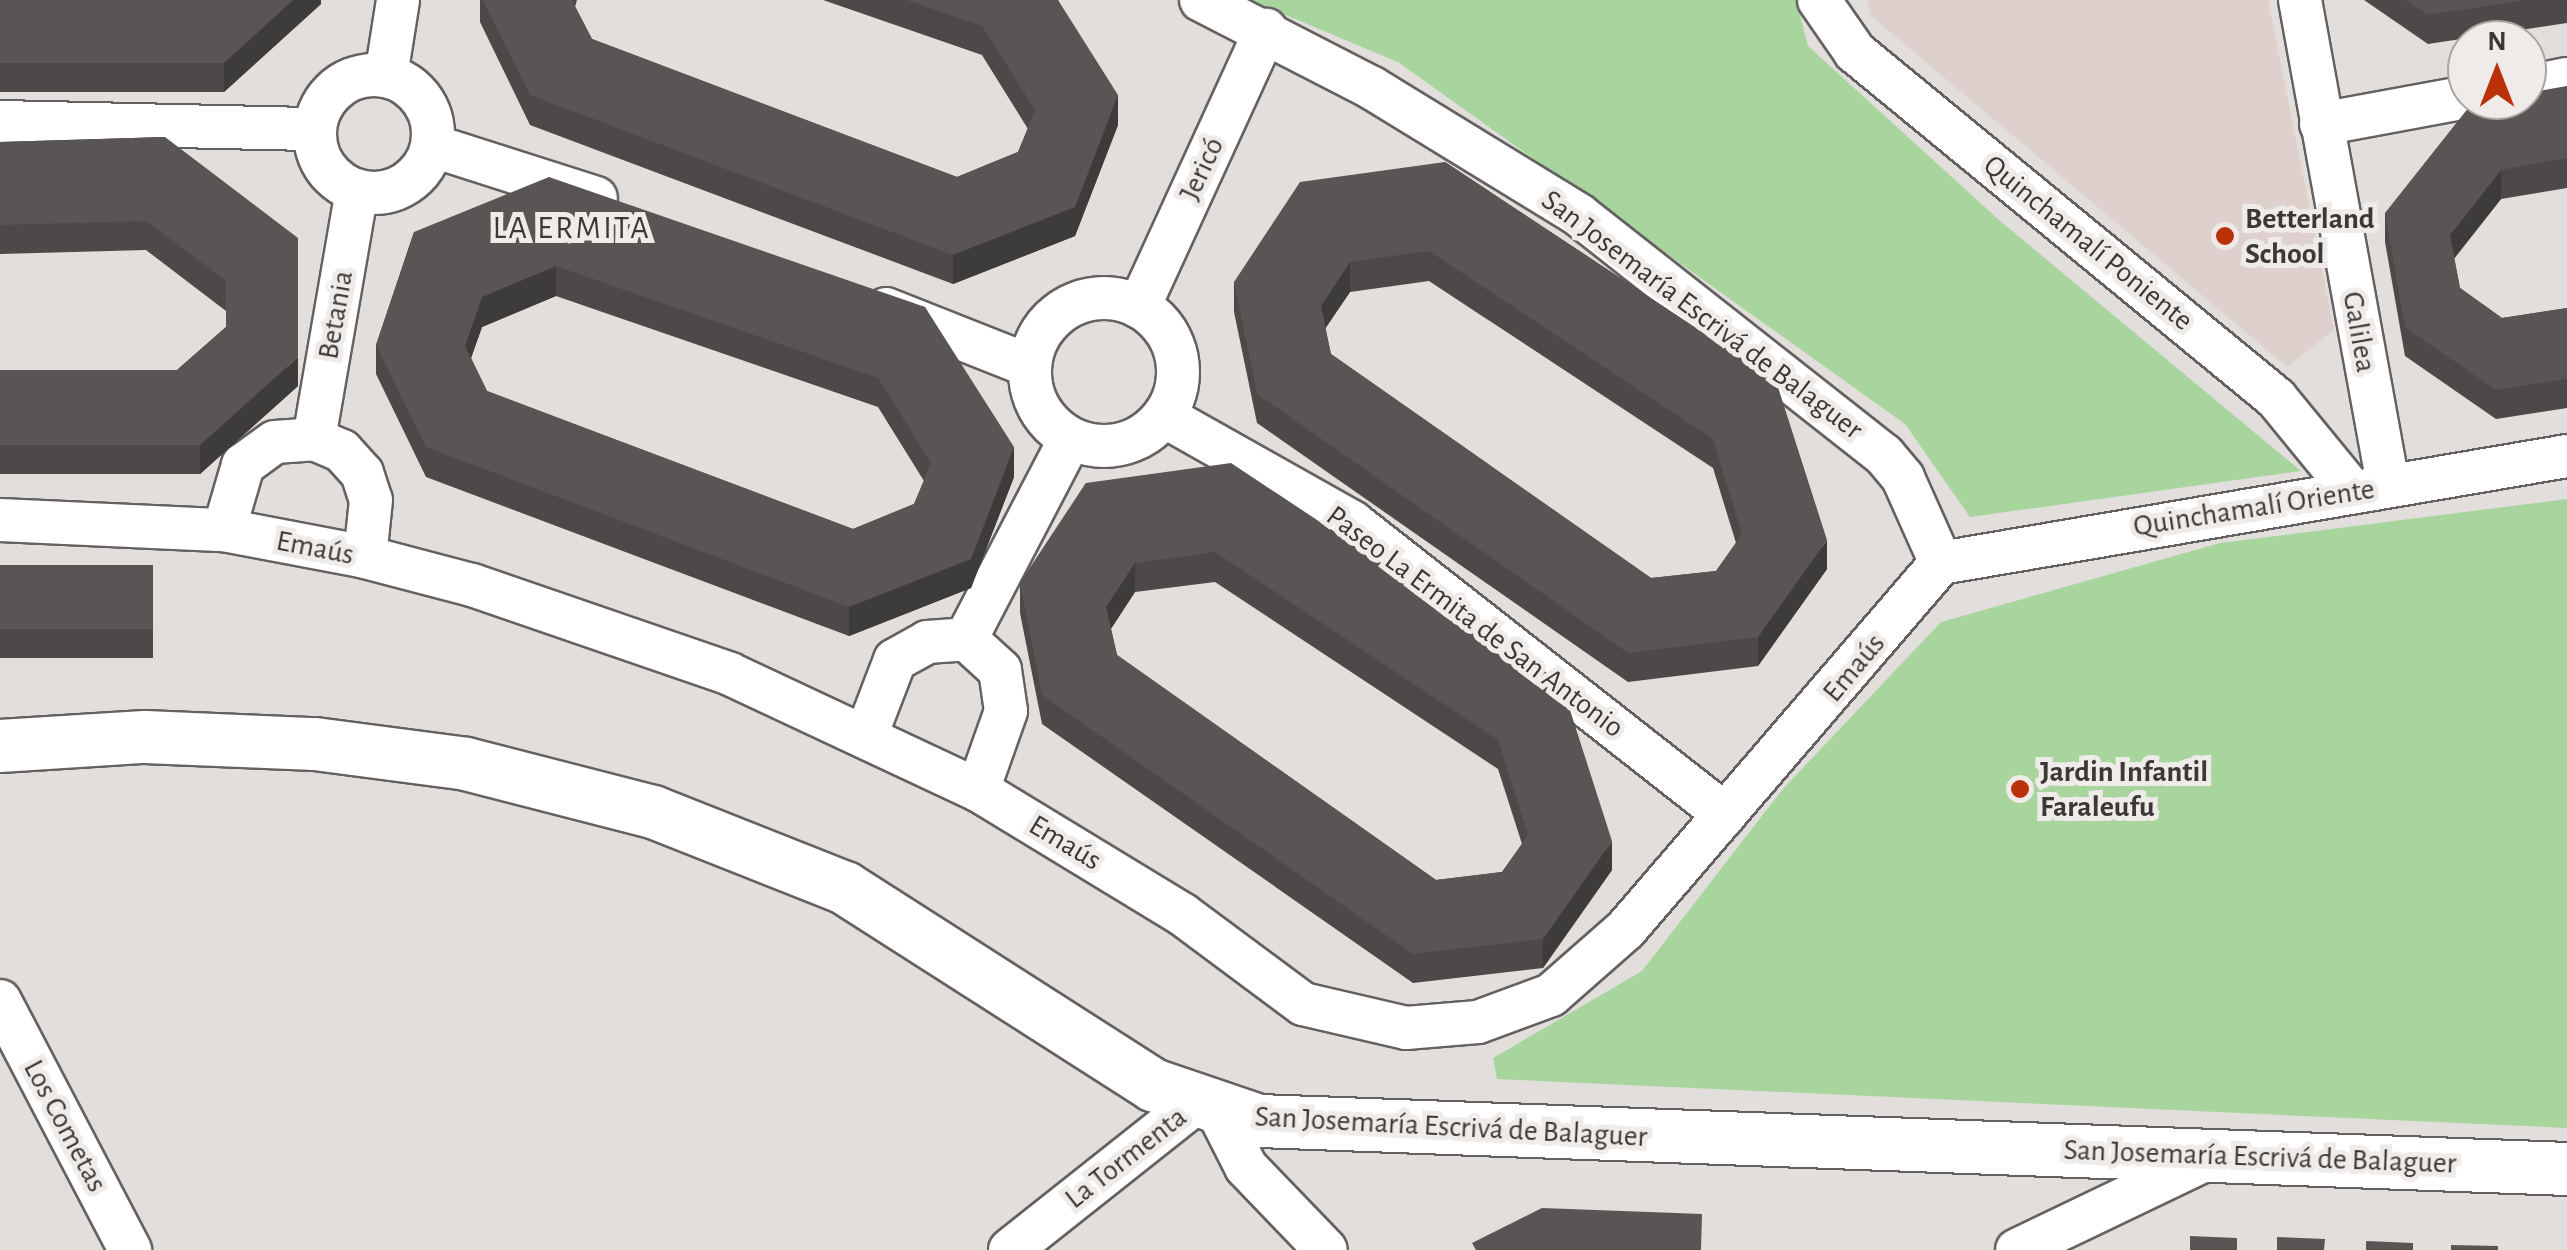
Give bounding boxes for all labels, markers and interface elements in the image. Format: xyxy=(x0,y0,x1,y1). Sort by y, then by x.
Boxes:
north arrow xyxy=(2447,20,2547,120)
text: N xyxy=(2487,28,2507,56)
street label: Jericó xyxy=(1172,132,1232,206)
street label: Quinchamalí Poniente xyxy=(1976,147,2200,339)
street label: San Josemaría Escrivá de Balaguer xyxy=(1534,182,1870,448)
place label: Betterland School xyxy=(2245,201,2375,272)
district label: LA ERMITA xyxy=(493,209,651,247)
marker: Betterland School xyxy=(2214,225,2236,247)
street label: Betania xyxy=(311,268,361,362)
street label: Galilea xyxy=(2334,289,2384,375)
street label: Quinchamalí Oriente xyxy=(2131,471,2377,545)
street label: Paseo La Ermita de San Antonio xyxy=(1319,498,1631,746)
street label: Emaús xyxy=(273,523,357,573)
street label: Emaús xyxy=(1815,626,1893,710)
place label: Jardin Infantil Faraleufu xyxy=(2040,754,2208,824)
marker: Jardin Infantil Faraleufu xyxy=(2009,778,2031,800)
street label: Emaús xyxy=(1022,807,1108,879)
street label: Los Cometas xyxy=(15,1054,115,1198)
street label: La Tormenta xyxy=(1058,1099,1194,1217)
street label: San Josemaría Escrivá de Balaguer xyxy=(1254,1099,1648,1155)
street label: San Josemaría Escrivá de Balaguer xyxy=(2063,1132,2457,1182)

